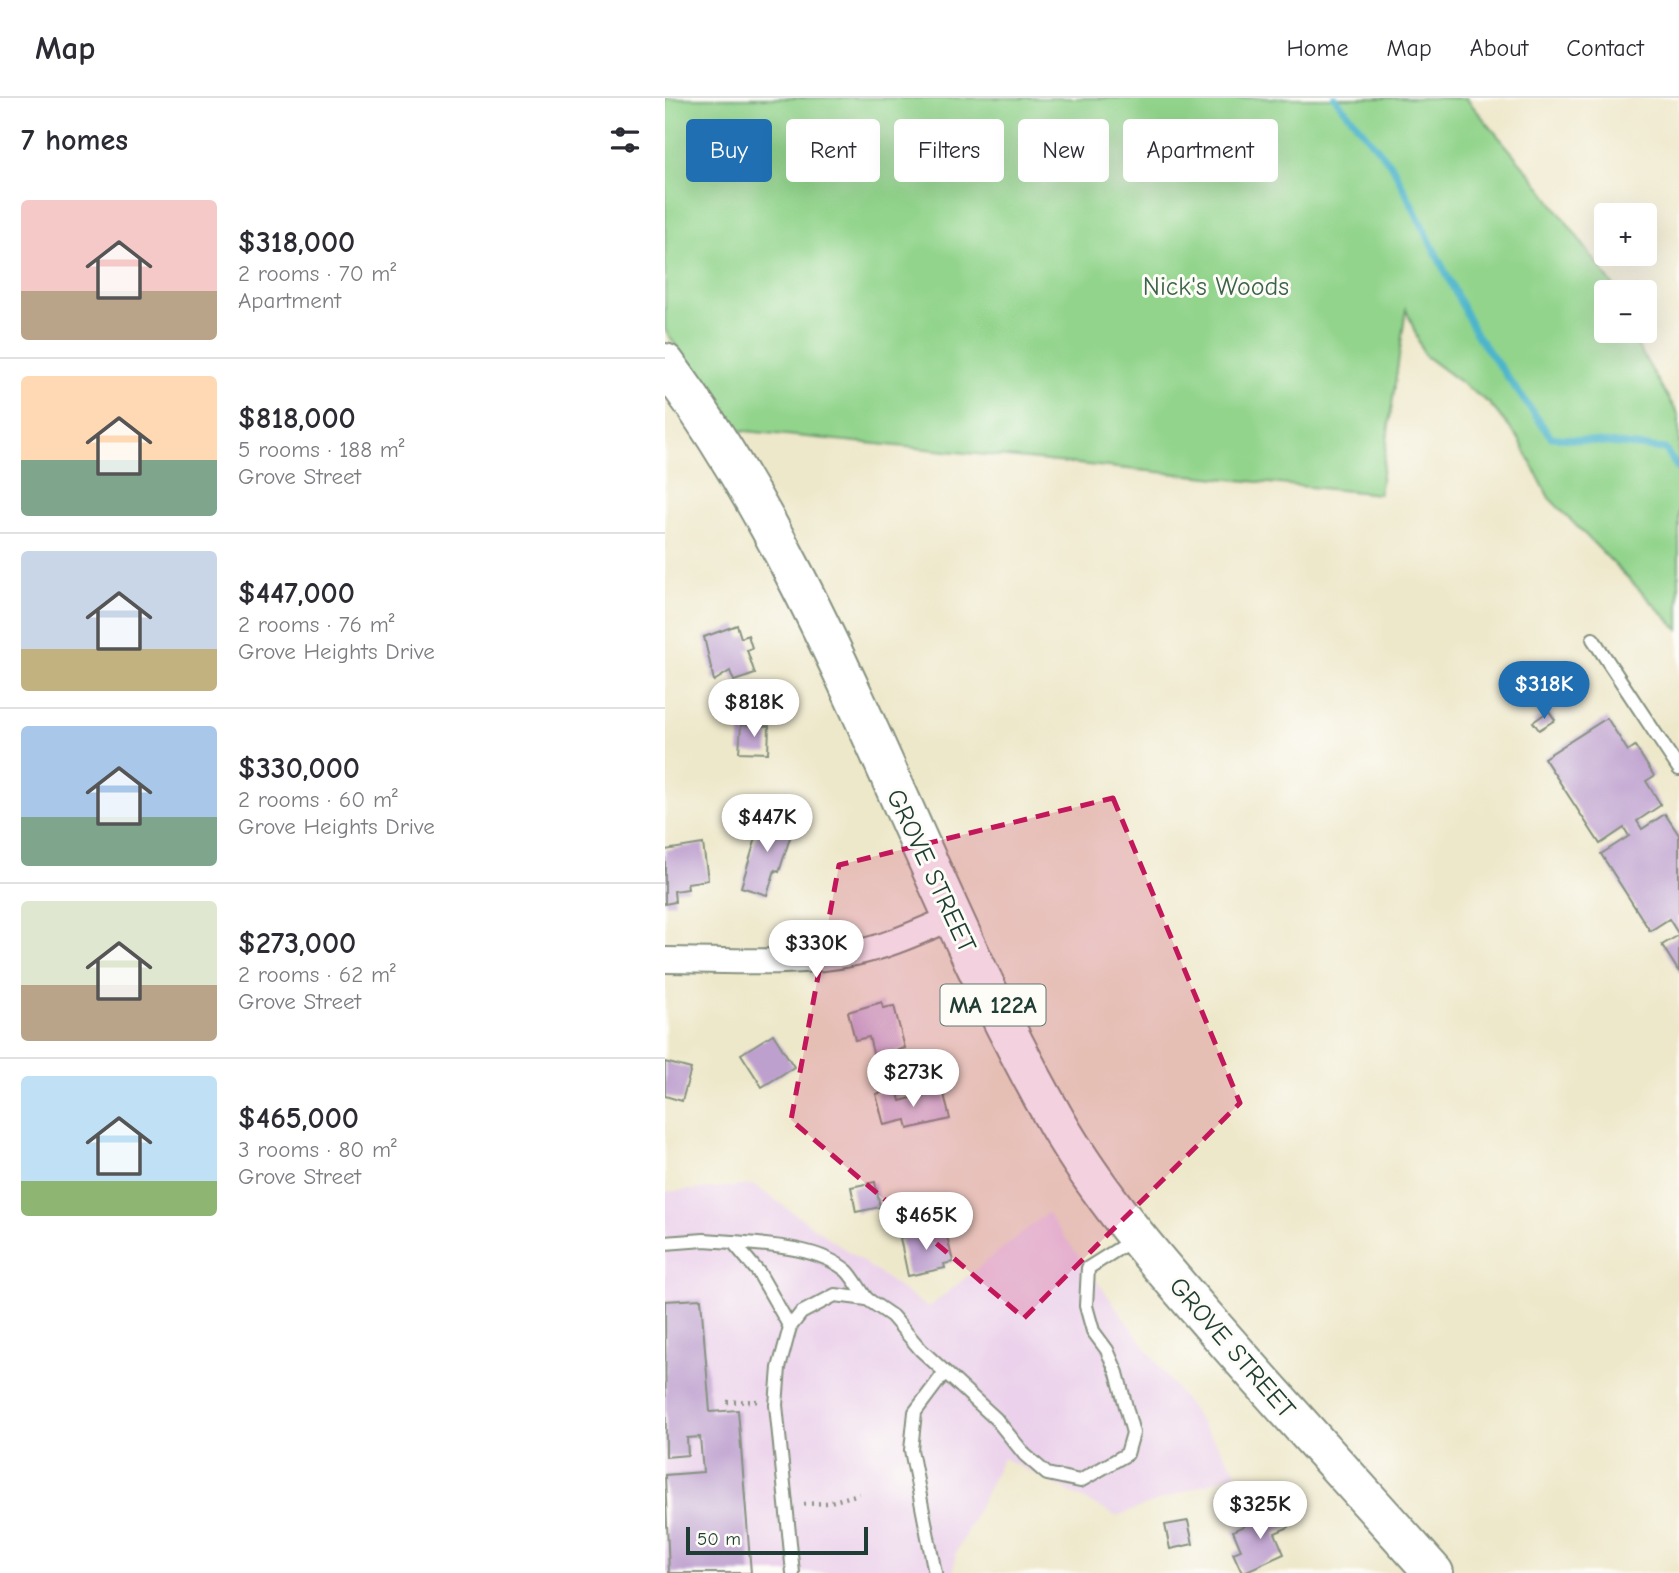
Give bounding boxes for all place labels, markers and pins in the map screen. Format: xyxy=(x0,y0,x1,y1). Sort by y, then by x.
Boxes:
pin: $318K xyxy=(1495,662,1593,721)
pin: $818K xyxy=(705,680,803,739)
pin: $447K xyxy=(718,794,816,854)
pin: $330K xyxy=(767,920,865,980)
pin: $273K xyxy=(864,1049,962,1109)
pin: $465K xyxy=(877,1192,975,1252)
pin: $325K xyxy=(1211,1482,1309,1541)

